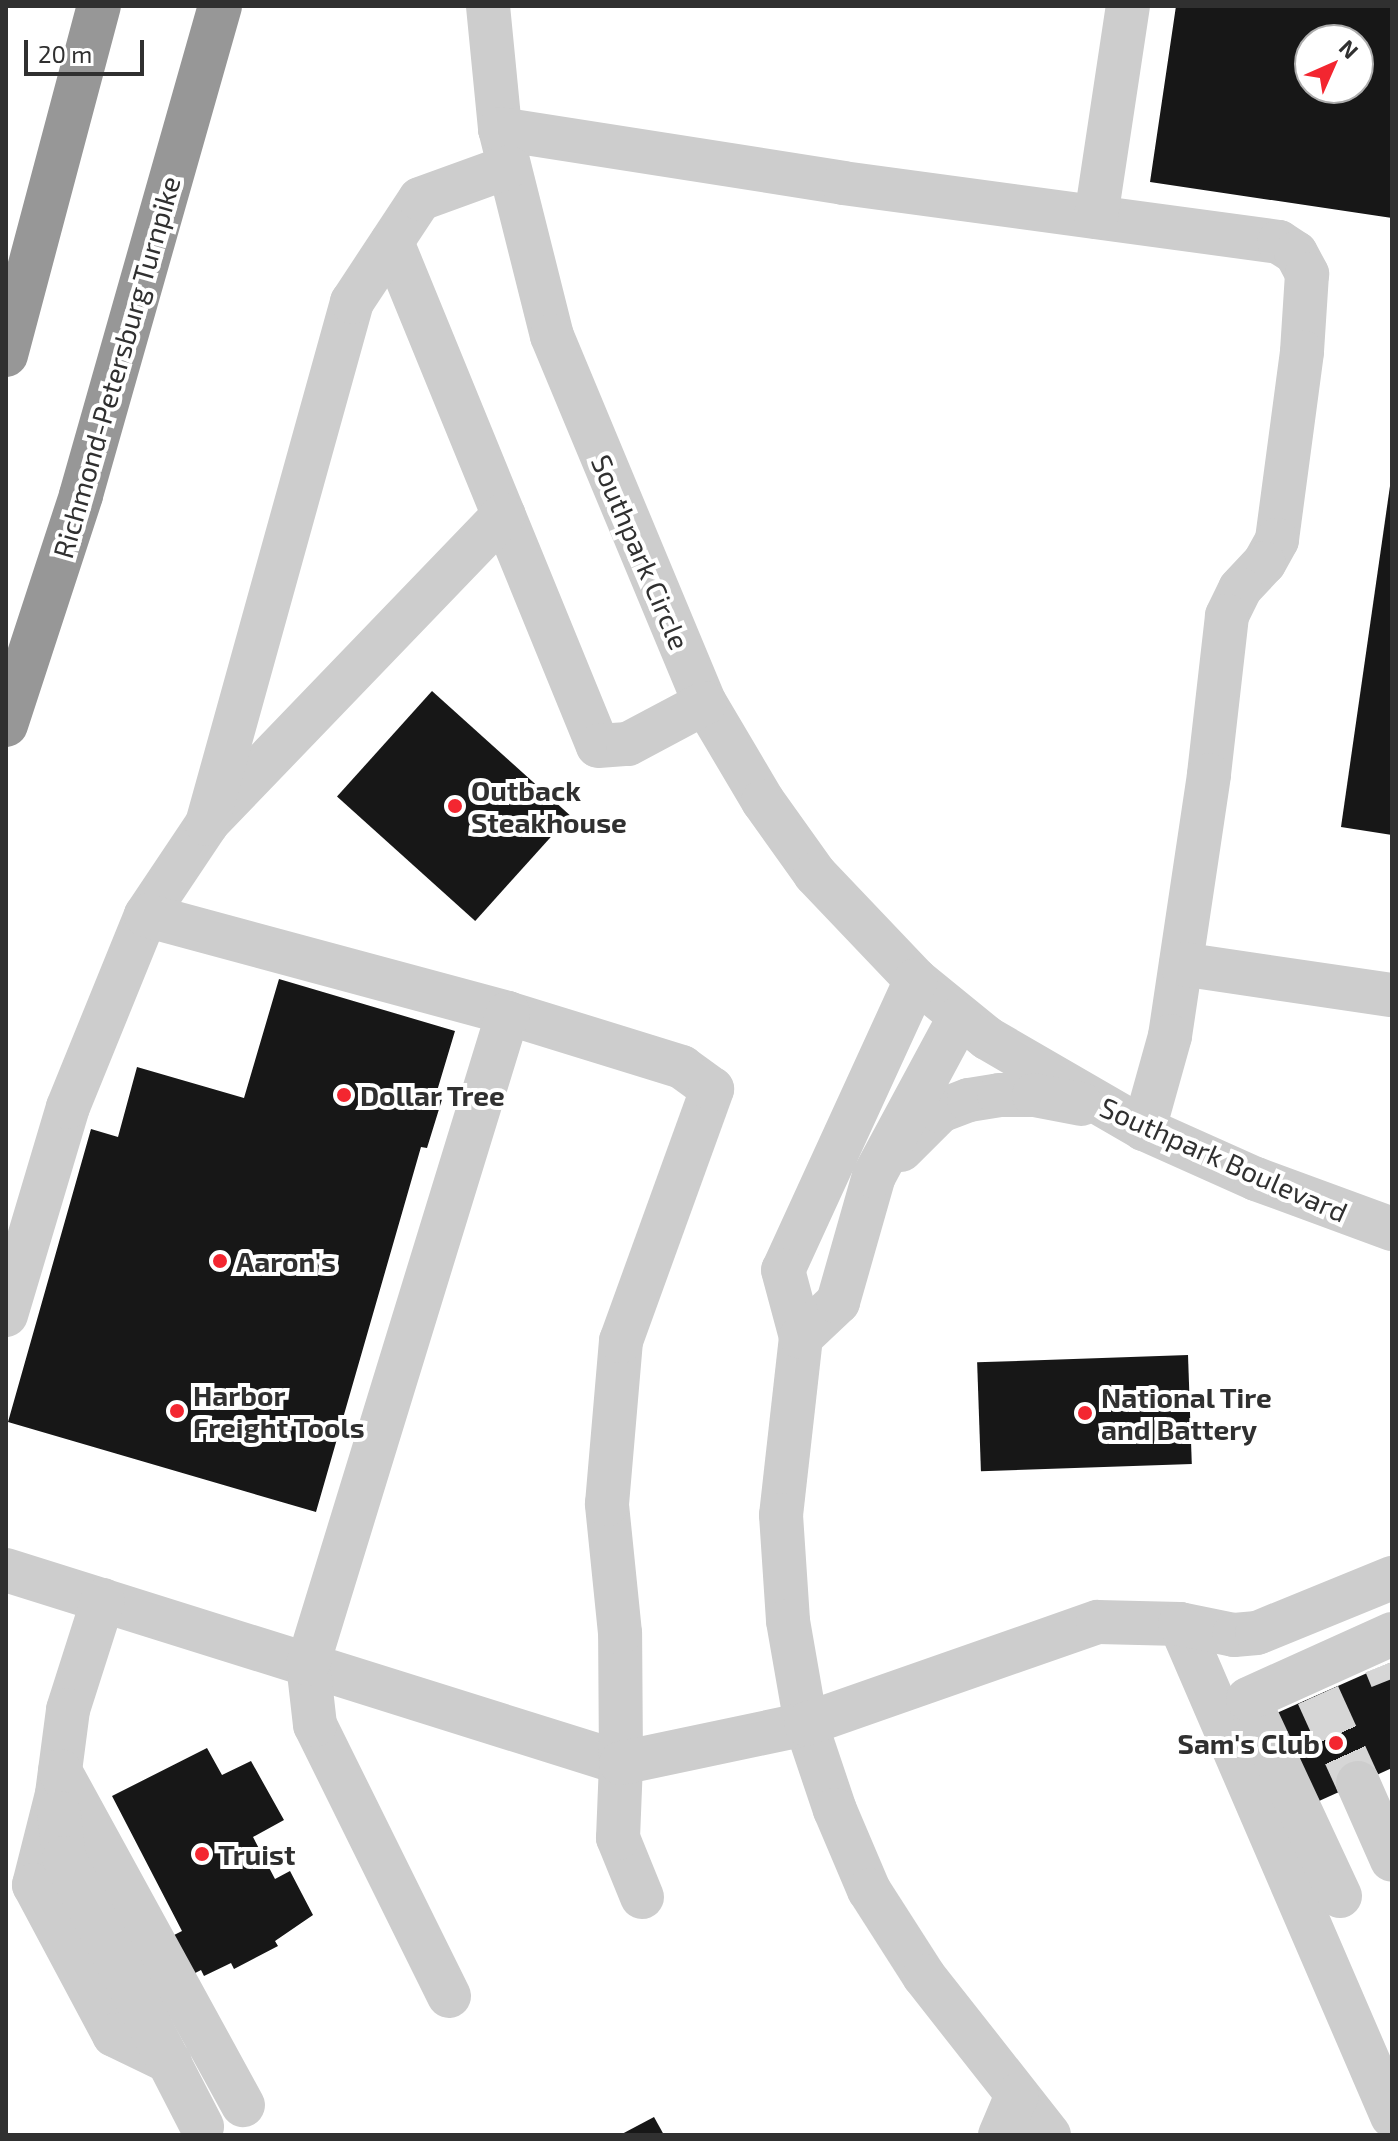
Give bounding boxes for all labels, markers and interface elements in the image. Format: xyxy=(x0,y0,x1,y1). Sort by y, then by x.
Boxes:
scale bar xyxy=(28,24,148,74)
north arrow xyxy=(1294,24,1374,104)
text: N xyxy=(1335,34,1364,63)
text: 20 m xyxy=(38,39,92,68)
street label: Richmond-Petersburg Turnpike xyxy=(45,172,187,562)
street label: Southpark Circle xyxy=(585,449,697,655)
place label: Outback Steakhouse xyxy=(471,773,627,839)
marker: Outback Steakhouse xyxy=(446,797,464,815)
place label: Dollar Tree xyxy=(360,1078,506,1112)
marker: Dollar Tree xyxy=(335,1086,353,1104)
street label: Southpark Boulevard xyxy=(1095,1089,1353,1229)
place label: Aaron's xyxy=(236,1244,336,1278)
marker: Aaron's xyxy=(211,1252,229,1270)
place label: Harbor Freight Tools xyxy=(193,1378,365,1444)
place label: National Tire and Battery xyxy=(1101,1380,1273,1446)
marker: Harbor Freight Tools xyxy=(168,1402,186,1420)
marker: National Tire and Battery xyxy=(1076,1404,1094,1422)
place label: Sam's Club xyxy=(1177,1726,1320,1760)
marker: Sam's Club xyxy=(1327,1734,1345,1752)
place label: Truist xyxy=(218,1837,295,1871)
marker: Truist xyxy=(193,1845,211,1863)

